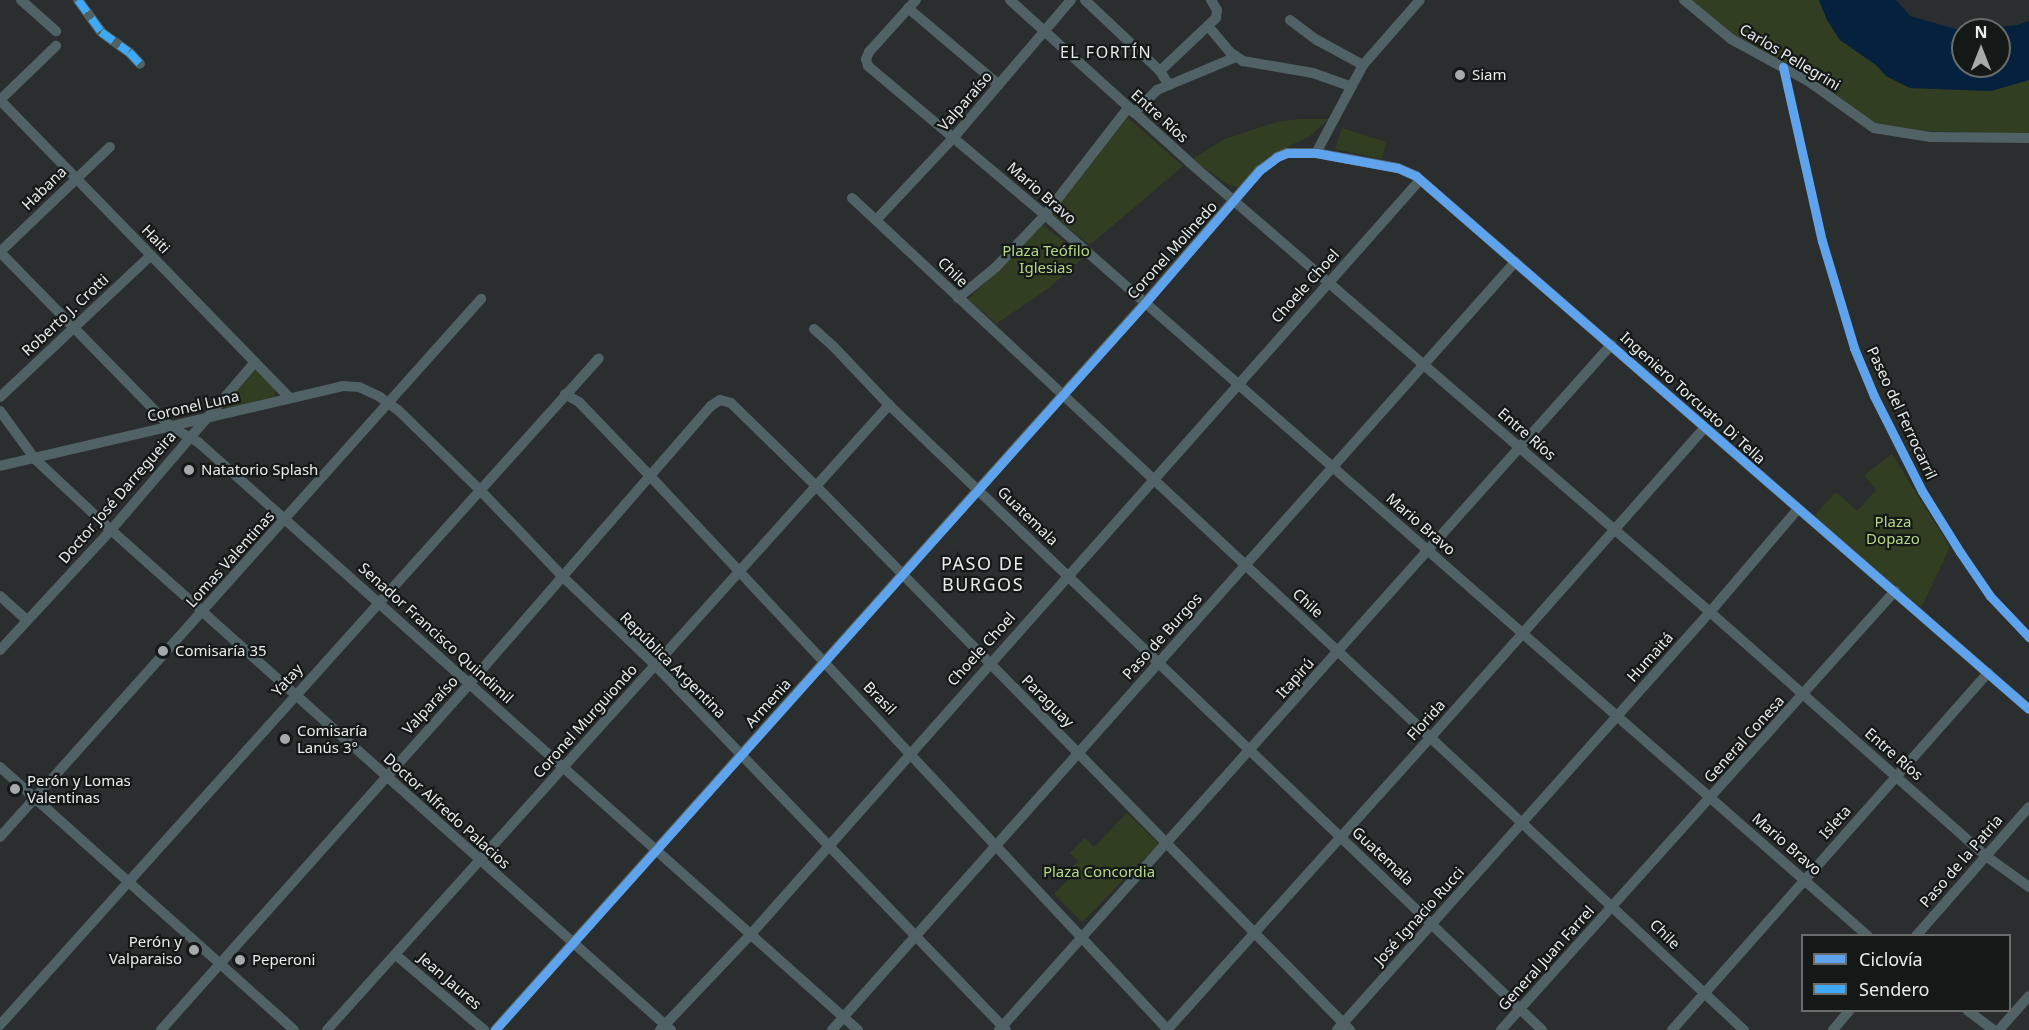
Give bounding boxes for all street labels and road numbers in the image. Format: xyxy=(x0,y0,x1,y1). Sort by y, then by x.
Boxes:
street label: Carlos Pellegrini xyxy=(1736,20,1844,94)
street label: Valparaíso xyxy=(934,68,996,134)
street label: Entre Ríos xyxy=(1128,86,1192,146)
street label: Mario Bravo xyxy=(1004,158,1080,228)
street label: Habana xyxy=(18,162,70,214)
street label: Coronel Molinedo xyxy=(1123,197,1221,303)
street label: Haiti xyxy=(138,221,174,257)
street label: Choele Choel xyxy=(1267,246,1343,326)
street label: Chile xyxy=(934,253,972,291)
street label: Roberto J. Crotti xyxy=(18,270,112,360)
street label: Ingeniero Torcuato Di Tella xyxy=(1617,328,1769,468)
street label: Paseo del Ferrocarril xyxy=(1863,344,1941,482)
street label: Coronel Luna xyxy=(145,387,241,425)
street label: Entre Ríos xyxy=(1494,404,1560,464)
street label: Doctor José Darregueira xyxy=(55,427,179,567)
street label: Guatemala xyxy=(994,483,1062,549)
street label: Mario Bravo xyxy=(1383,489,1459,559)
street label: Lomas Valentinas xyxy=(182,507,278,611)
street label: Senador Francisco Quindimil xyxy=(355,559,517,707)
street label: Chile xyxy=(1289,585,1327,621)
street label: Paso de Burgos xyxy=(1119,589,1205,683)
street label: República Argentina xyxy=(616,608,730,722)
street label: Choele Choel xyxy=(943,609,1019,689)
street label: Humaitá xyxy=(1623,628,1677,686)
street label: Itapirú xyxy=(1272,654,1318,702)
street label: Yatay xyxy=(268,660,306,700)
street label: Coronel Murguiondo xyxy=(529,660,641,782)
street label: Paraguay xyxy=(1018,671,1078,731)
street label: Valparaíso xyxy=(399,672,461,738)
street label: Armenia xyxy=(741,675,795,731)
street label: Brasil xyxy=(860,678,900,718)
street label: General Conesa xyxy=(1700,692,1788,786)
street label: Florida xyxy=(1403,696,1449,744)
street label: Entre Ríos xyxy=(1861,724,1927,784)
street label: Doctor Alfredo Palacios xyxy=(380,749,514,873)
street label: Isleta xyxy=(1815,802,1855,842)
street label: Mario Bravo xyxy=(1749,809,1825,879)
street label: Paso de la Patria xyxy=(1916,811,2006,911)
street label: Guatemala xyxy=(1349,823,1417,889)
street label: José Ignacio Rucci xyxy=(1370,863,1468,969)
street label: General Juan Farrel xyxy=(1494,902,1598,1014)
street label: Chile xyxy=(1646,915,1684,953)
street label: Jean Jaures xyxy=(415,949,485,1013)

